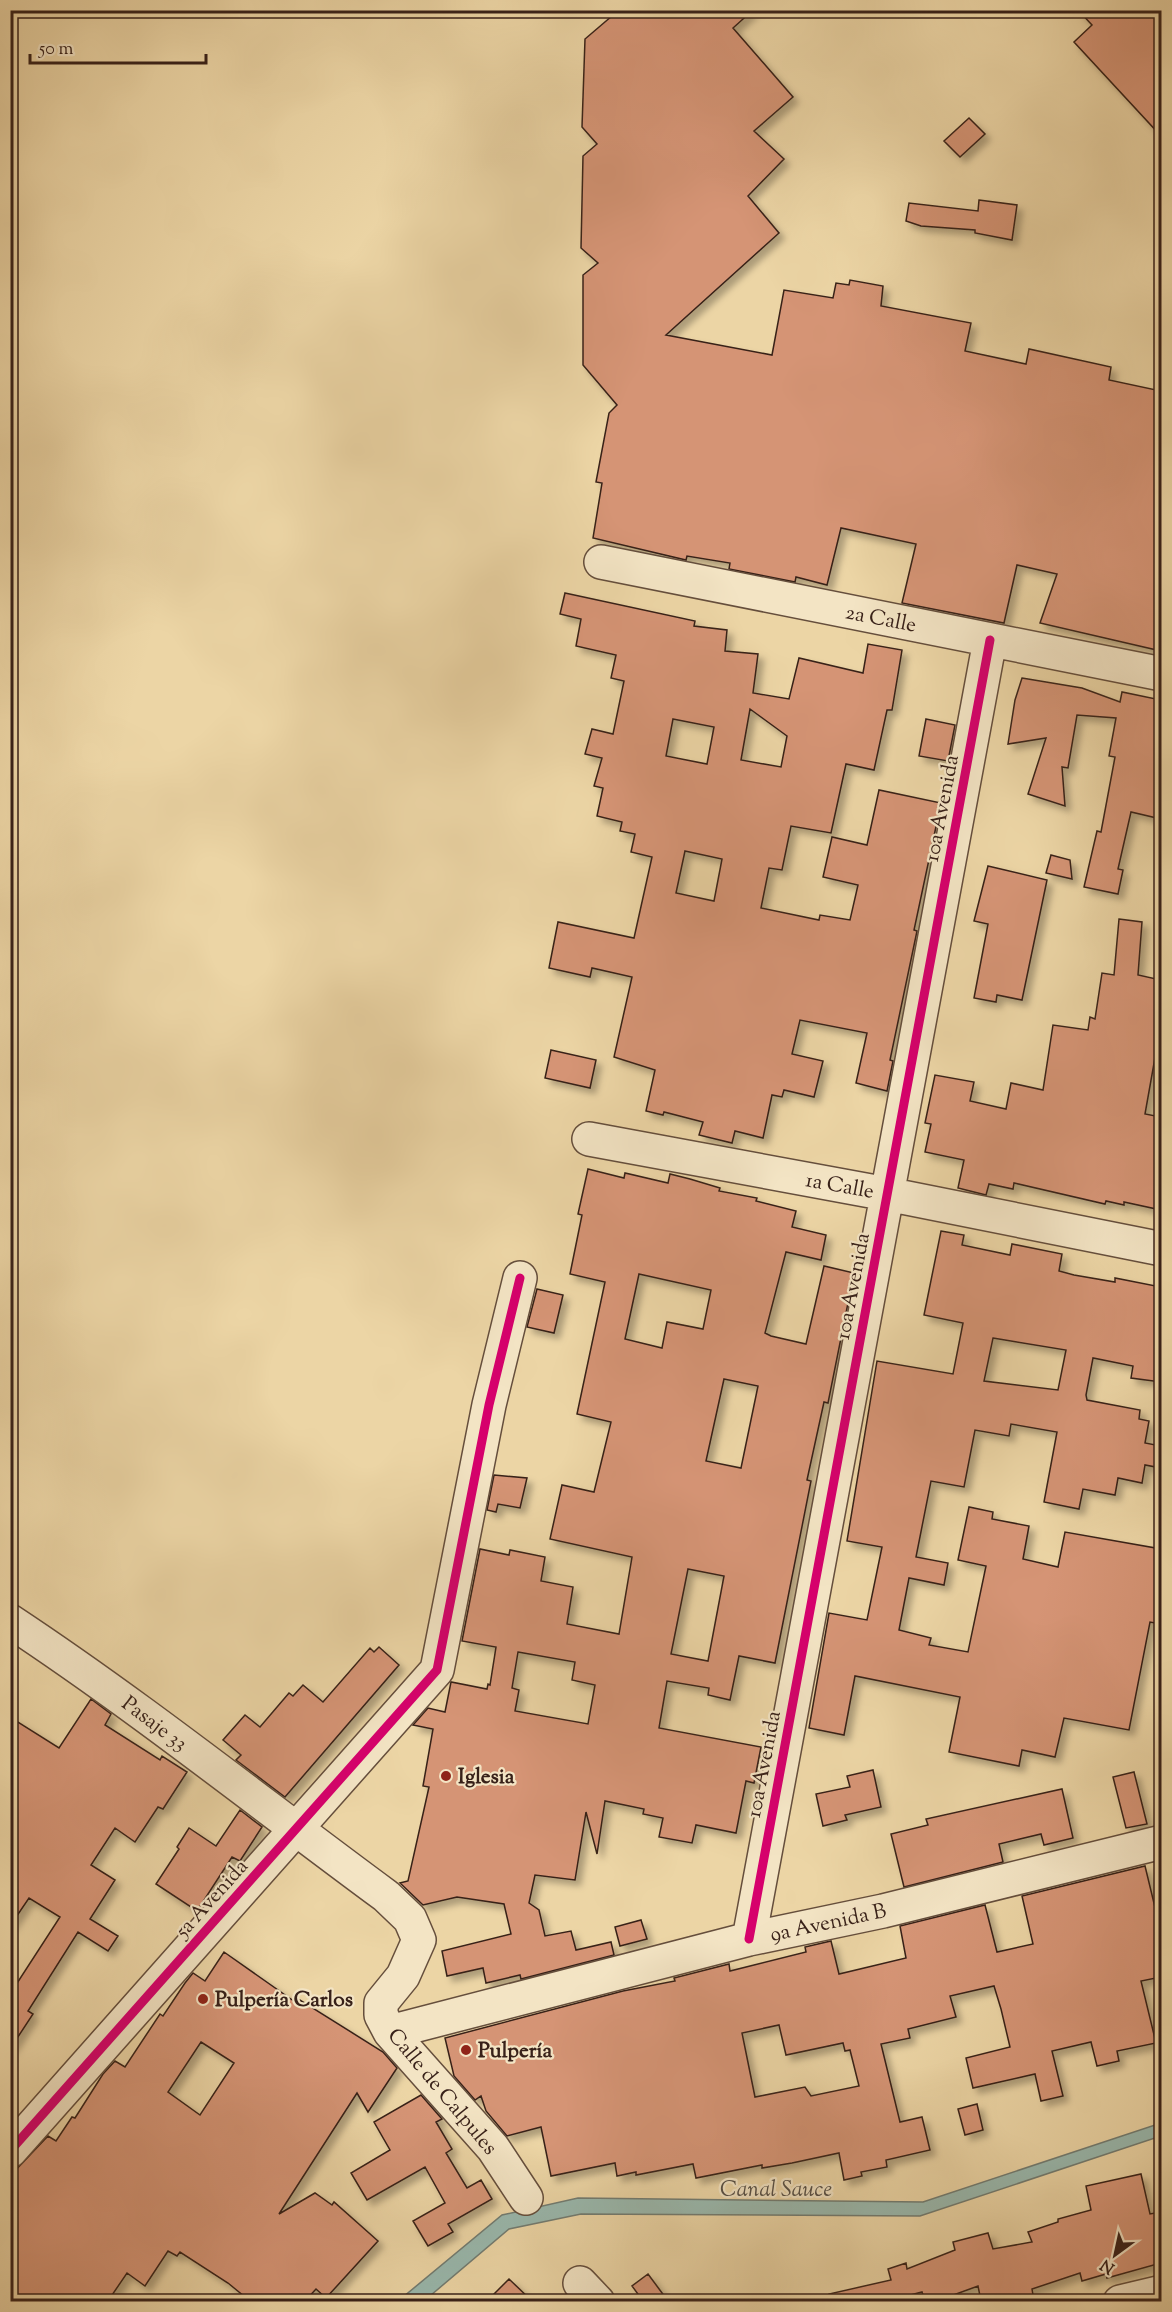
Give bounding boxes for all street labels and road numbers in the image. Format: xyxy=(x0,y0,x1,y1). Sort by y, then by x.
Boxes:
street label: 2a Calle xyxy=(843,598,919,642)
street label: 10a Avenida xyxy=(918,752,968,864)
street label: 1a Calle xyxy=(803,1166,876,1208)
street label: 10a Avenida xyxy=(829,1230,879,1342)
street label: Pasaje 33 xyxy=(114,1690,193,1759)
street label: 10a Avenida xyxy=(740,1708,790,1820)
street label: 5a Avenida xyxy=(168,1853,256,1946)
street label: 9a Avenida B xyxy=(768,1897,889,1951)
street label: Calle de Calpules xyxy=(379,2022,504,2162)

